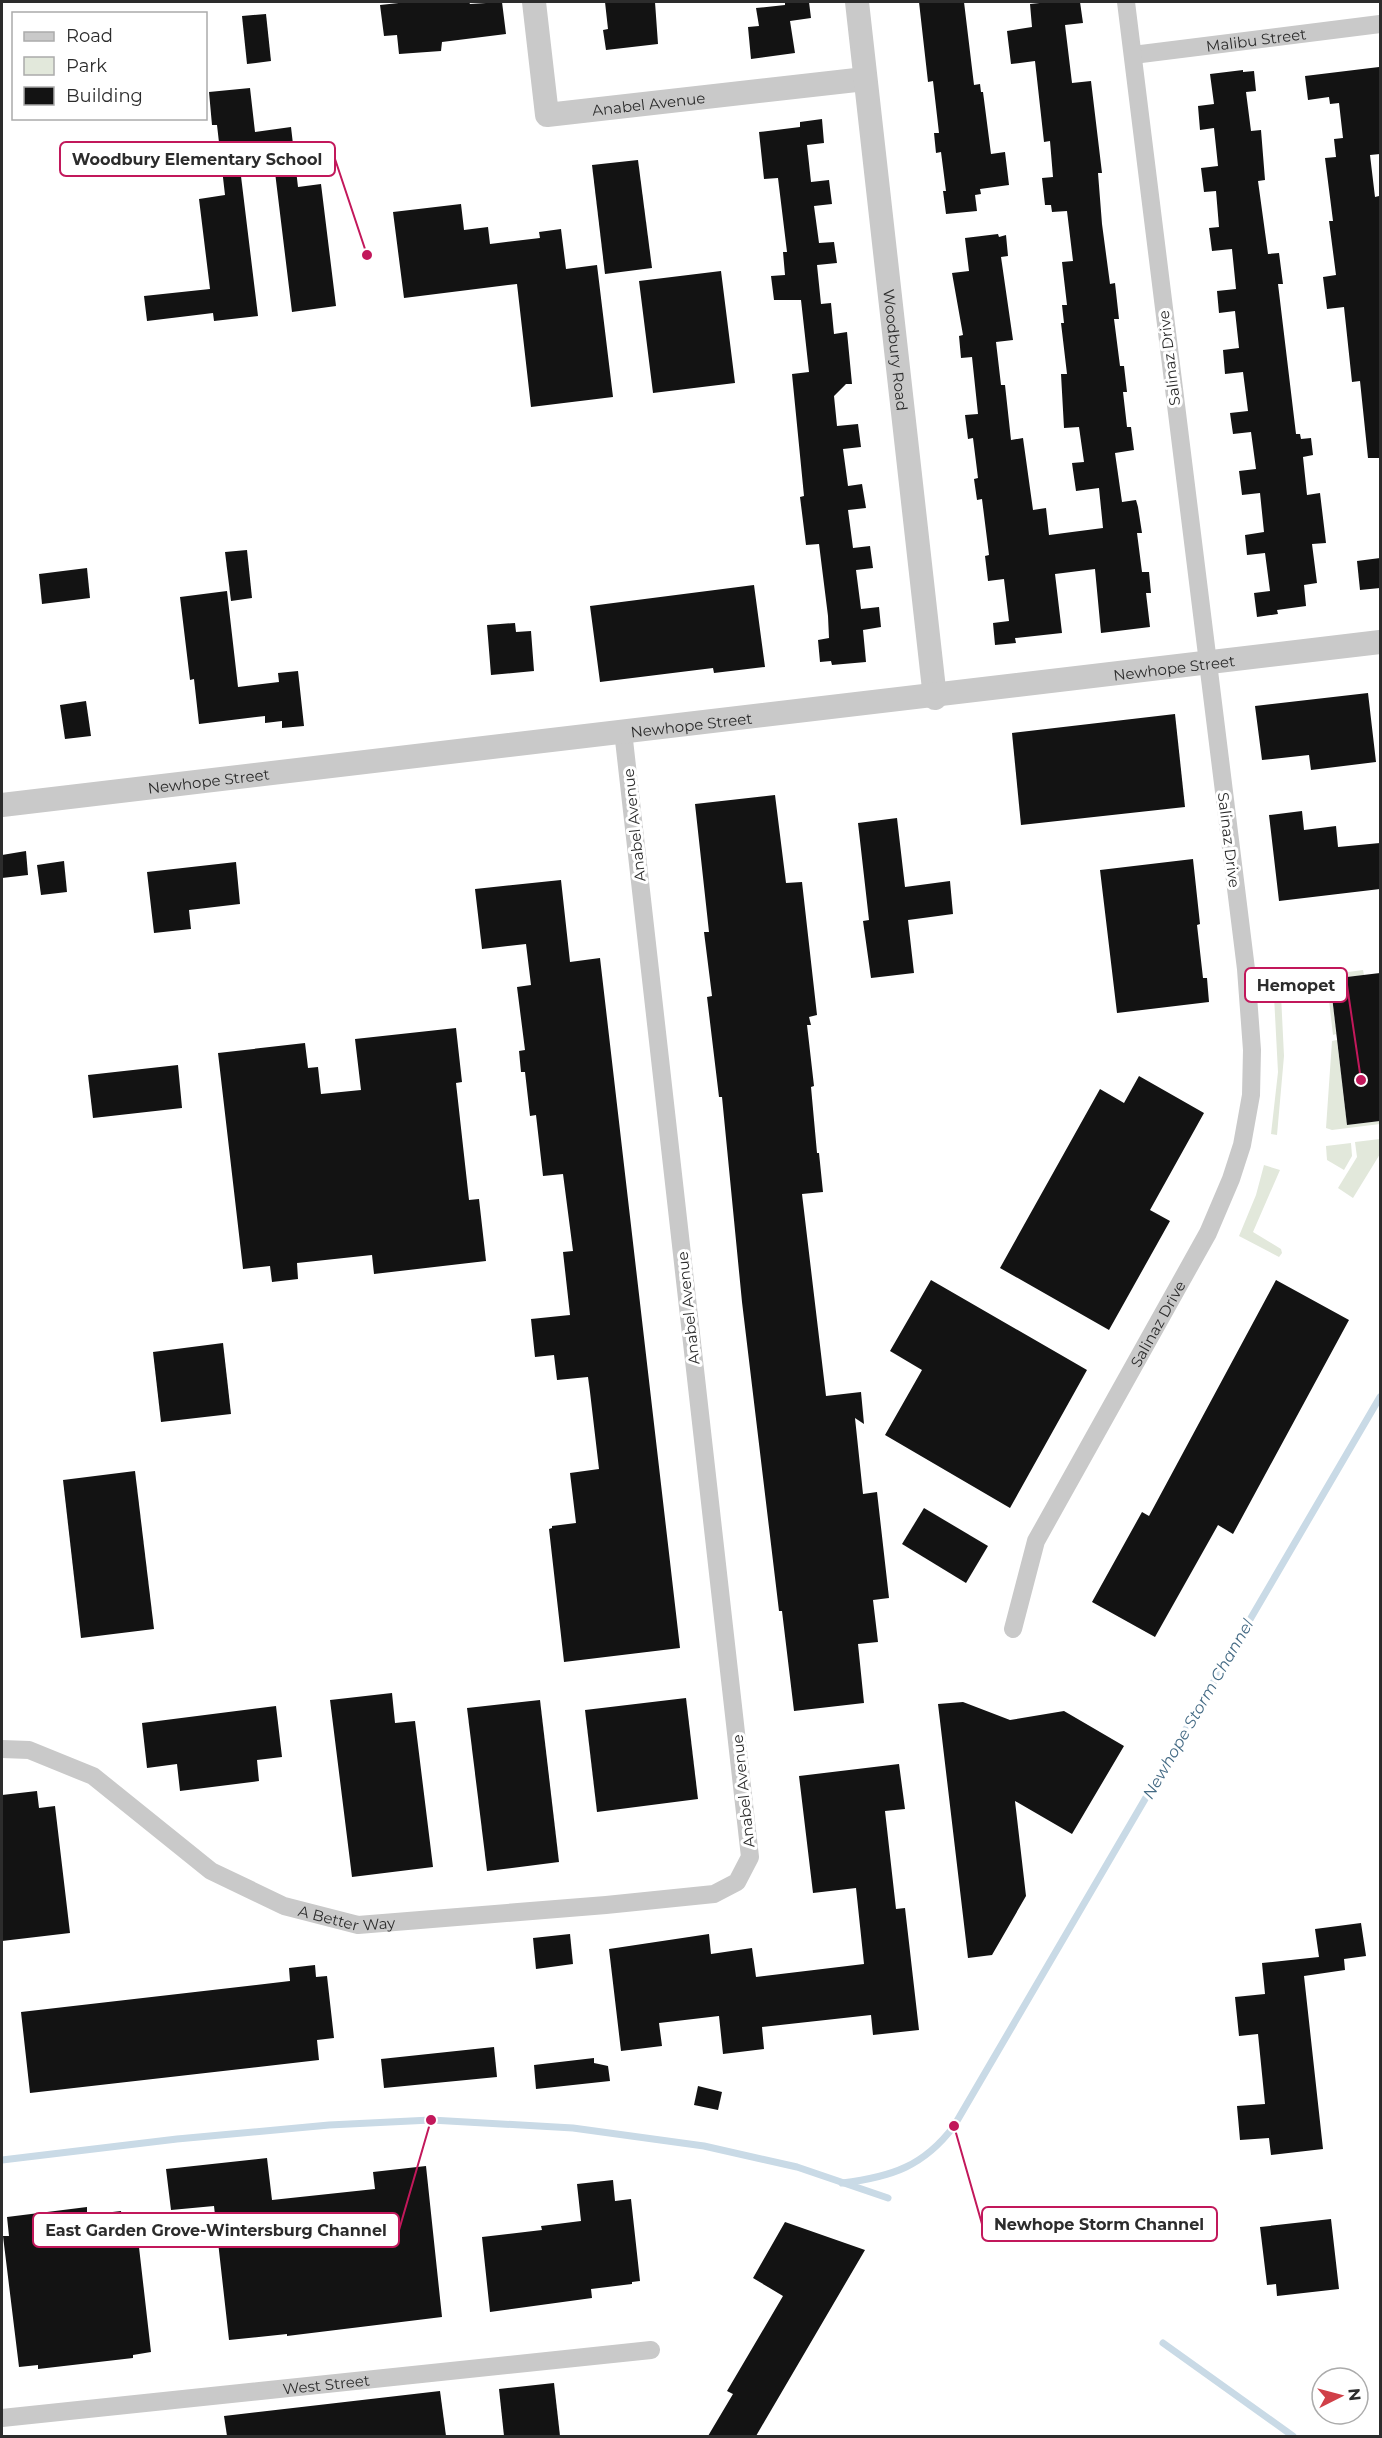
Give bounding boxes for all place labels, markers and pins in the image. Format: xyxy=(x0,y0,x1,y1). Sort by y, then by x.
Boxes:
callout: Woodbury Elementary School xyxy=(60,142,335,176)
callout: Hemopet xyxy=(1245,968,1347,1002)
callout: Newhope Storm Channel xyxy=(982,2207,1217,2241)
callout: East Garden Grove-Wintersburg Channel xyxy=(33,2213,399,2247)

